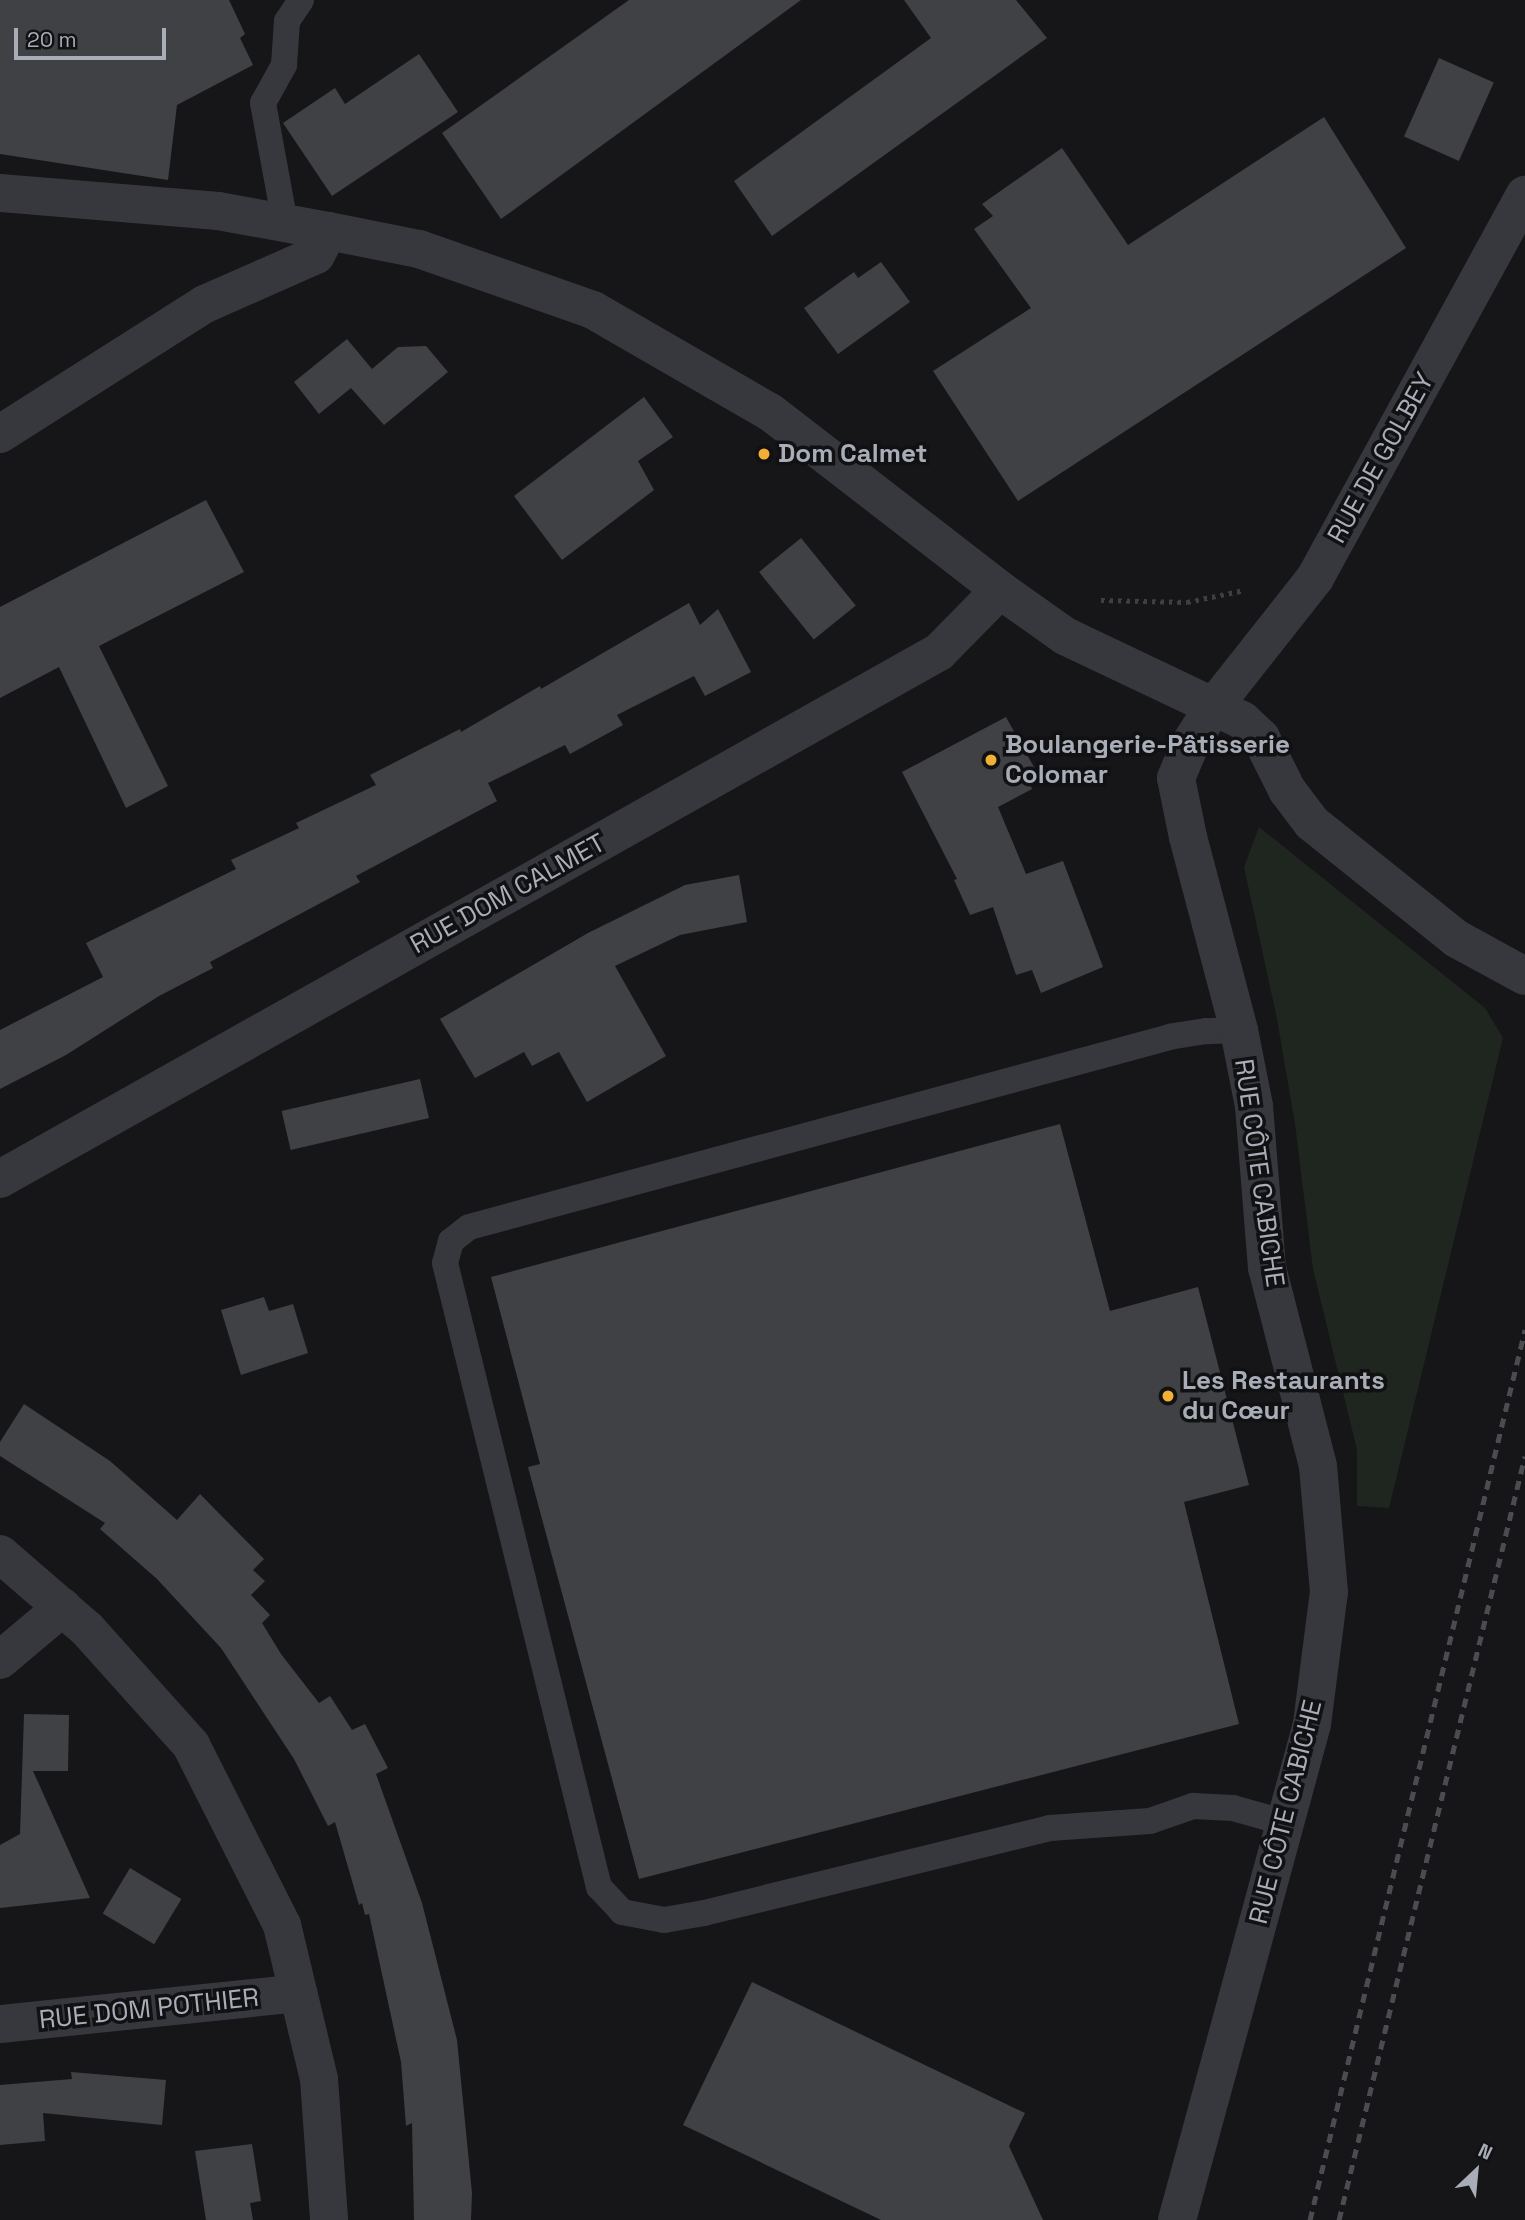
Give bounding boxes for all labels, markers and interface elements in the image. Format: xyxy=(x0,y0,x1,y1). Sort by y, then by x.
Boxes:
scale bar xyxy=(18,14,170,58)
text: 20 m xyxy=(27,26,77,53)
street label: RUE DE GOLBEY xyxy=(1321,367,1441,549)
place label: Dom Calmet xyxy=(778,438,927,470)
marker: Dom Calmet xyxy=(756,446,772,462)
place label: Boulangerie-Pâtisserie Colomar xyxy=(1005,729,1290,790)
marker: Boulangerie-Pâtisserie Colomar xyxy=(983,752,999,768)
street label: RUE DOM CALMET xyxy=(405,827,611,961)
street label: RUE CÔTE CABICHE xyxy=(1228,1057,1290,1289)
place label: Les Restaurants du Cœur xyxy=(1182,1365,1385,1426)
marker: Les Restaurants du Cœur xyxy=(1160,1388,1176,1404)
street label: RUE CÔTE CABICHE xyxy=(1243,1697,1329,1927)
street label: RUE DOM POTHIER xyxy=(38,1982,260,2036)
north arrow xyxy=(1441,2136,1511,2206)
text: N xyxy=(1474,2138,1497,2166)

